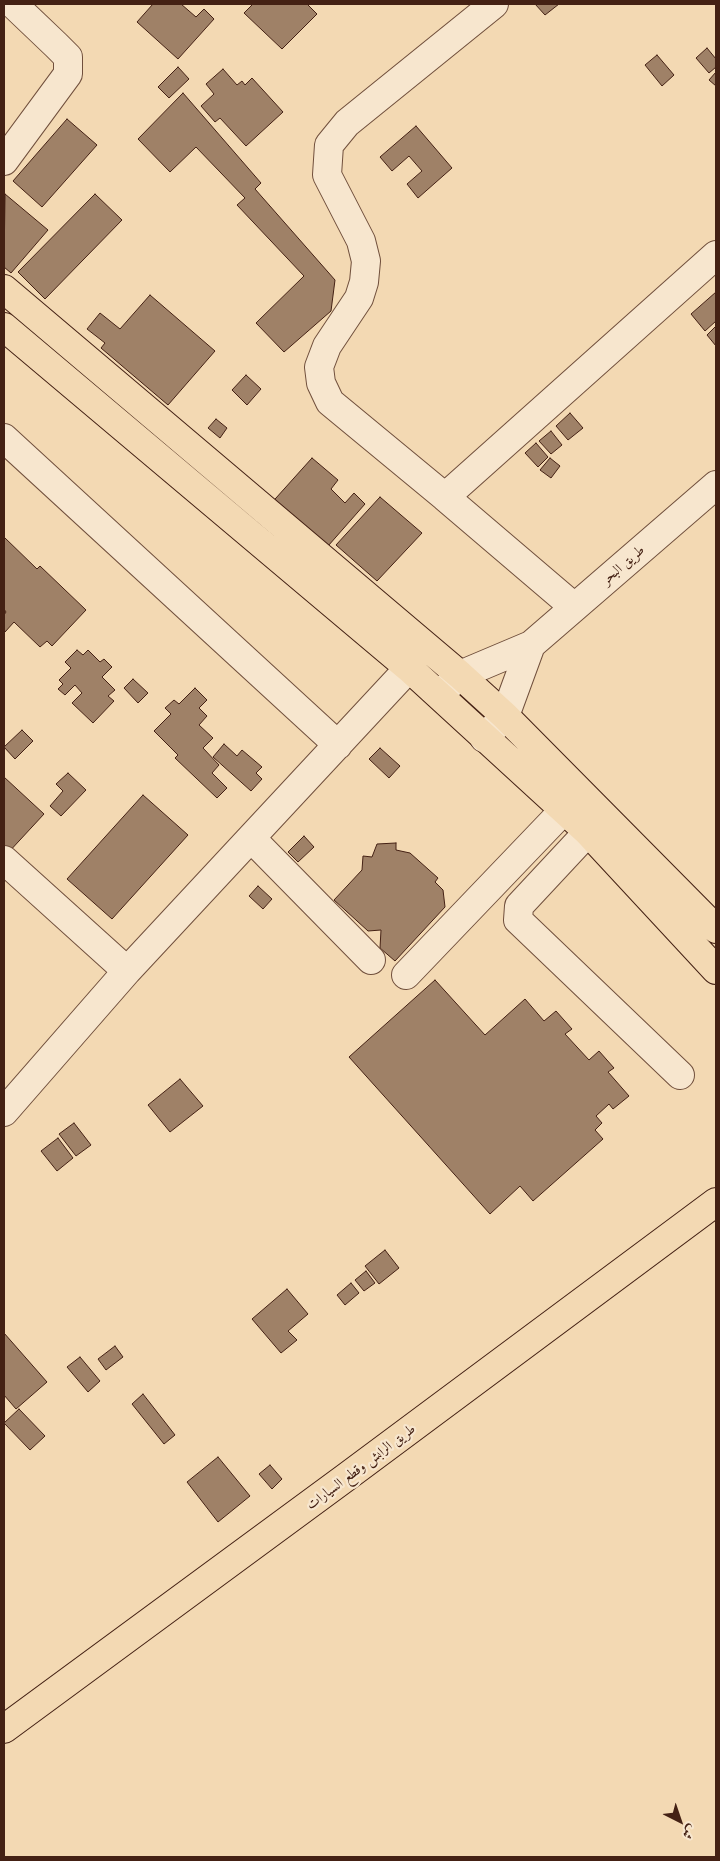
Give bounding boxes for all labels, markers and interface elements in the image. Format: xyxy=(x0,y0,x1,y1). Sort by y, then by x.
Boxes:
street label: طريق البحر xyxy=(598,542,648,588)
street label: طريق الرابش وقطع السيارات xyxy=(303,1420,419,1514)
north arrow xyxy=(655,1796,705,1846)
text: ش xyxy=(679,1821,701,1844)

